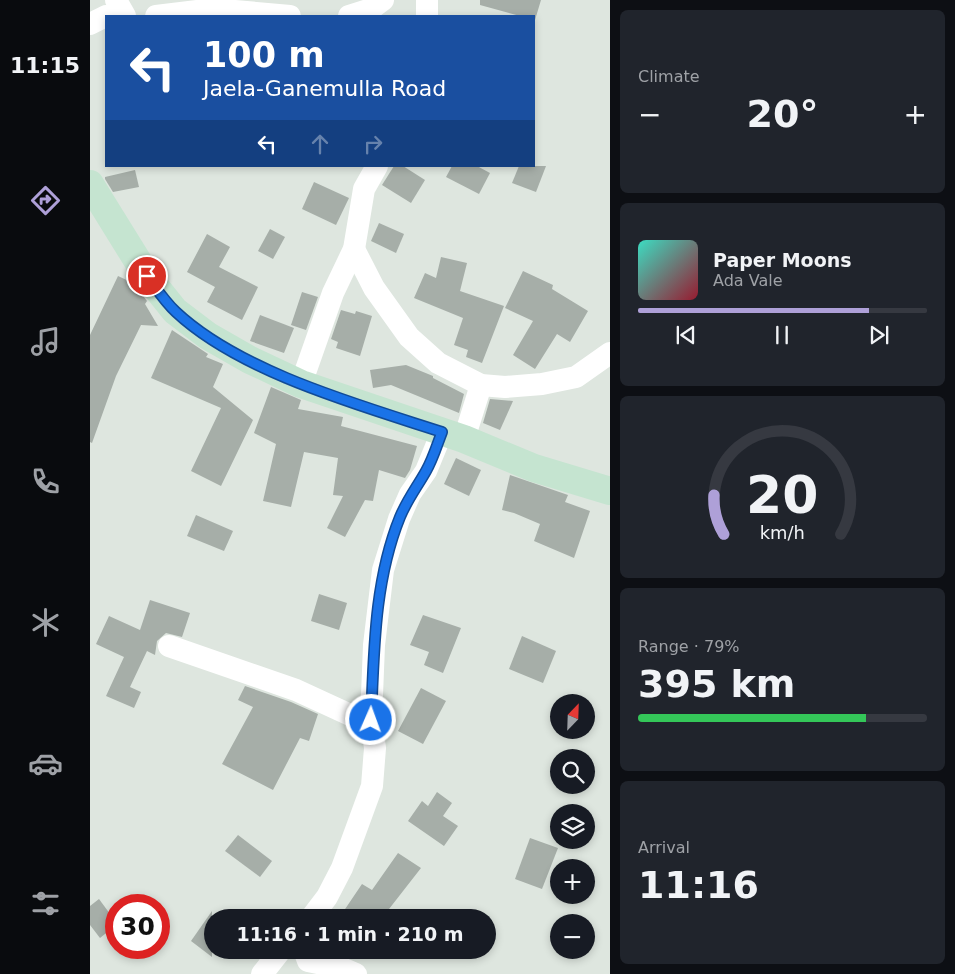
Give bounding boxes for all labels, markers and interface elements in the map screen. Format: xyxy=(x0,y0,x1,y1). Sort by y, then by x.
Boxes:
icon: left xyxy=(120,35,185,100)
text: 100 m xyxy=(203,35,325,75)
text: 11:15 xyxy=(10,53,80,78)
text: Climate xyxy=(638,67,700,86)
text: Jaela-Ganemulla Road xyxy=(203,76,446,101)
text: 20° xyxy=(747,92,818,136)
text: − xyxy=(638,98,661,131)
text: + xyxy=(904,98,927,131)
icon: left xyxy=(253,130,281,158)
icon: ahead xyxy=(306,130,334,158)
icon: right xyxy=(359,130,387,158)
icon: directions xyxy=(28,183,63,218)
text: Paper Moons xyxy=(713,249,852,271)
pin xyxy=(126,255,168,297)
icon: arrive xyxy=(133,262,161,290)
text: Ada Vale xyxy=(713,271,783,290)
icon: previous xyxy=(672,321,700,349)
icon: pause xyxy=(768,321,796,349)
icon: next xyxy=(865,321,893,349)
icon: music xyxy=(28,324,63,359)
icon: phone xyxy=(28,464,63,499)
text: 20 xyxy=(746,465,819,525)
text: km/h xyxy=(760,522,805,543)
icon: climate xyxy=(28,605,63,640)
text: Range · 79% xyxy=(638,637,740,656)
text: 395 km xyxy=(638,662,795,706)
position arrow xyxy=(344,693,396,745)
north arrow xyxy=(550,694,595,739)
map controls xyxy=(550,694,595,959)
icon: car xyxy=(28,746,63,781)
button: search xyxy=(550,749,595,794)
button: layers xyxy=(550,804,595,849)
text: Arrival xyxy=(638,838,690,857)
button: + xyxy=(550,859,595,904)
text: 11:16 xyxy=(638,863,759,907)
icon: filters xyxy=(28,886,63,921)
speed limit sign: 30 xyxy=(105,894,170,959)
button: − xyxy=(550,914,595,959)
text: 11:16 · 1 min · 210 m xyxy=(236,923,464,945)

